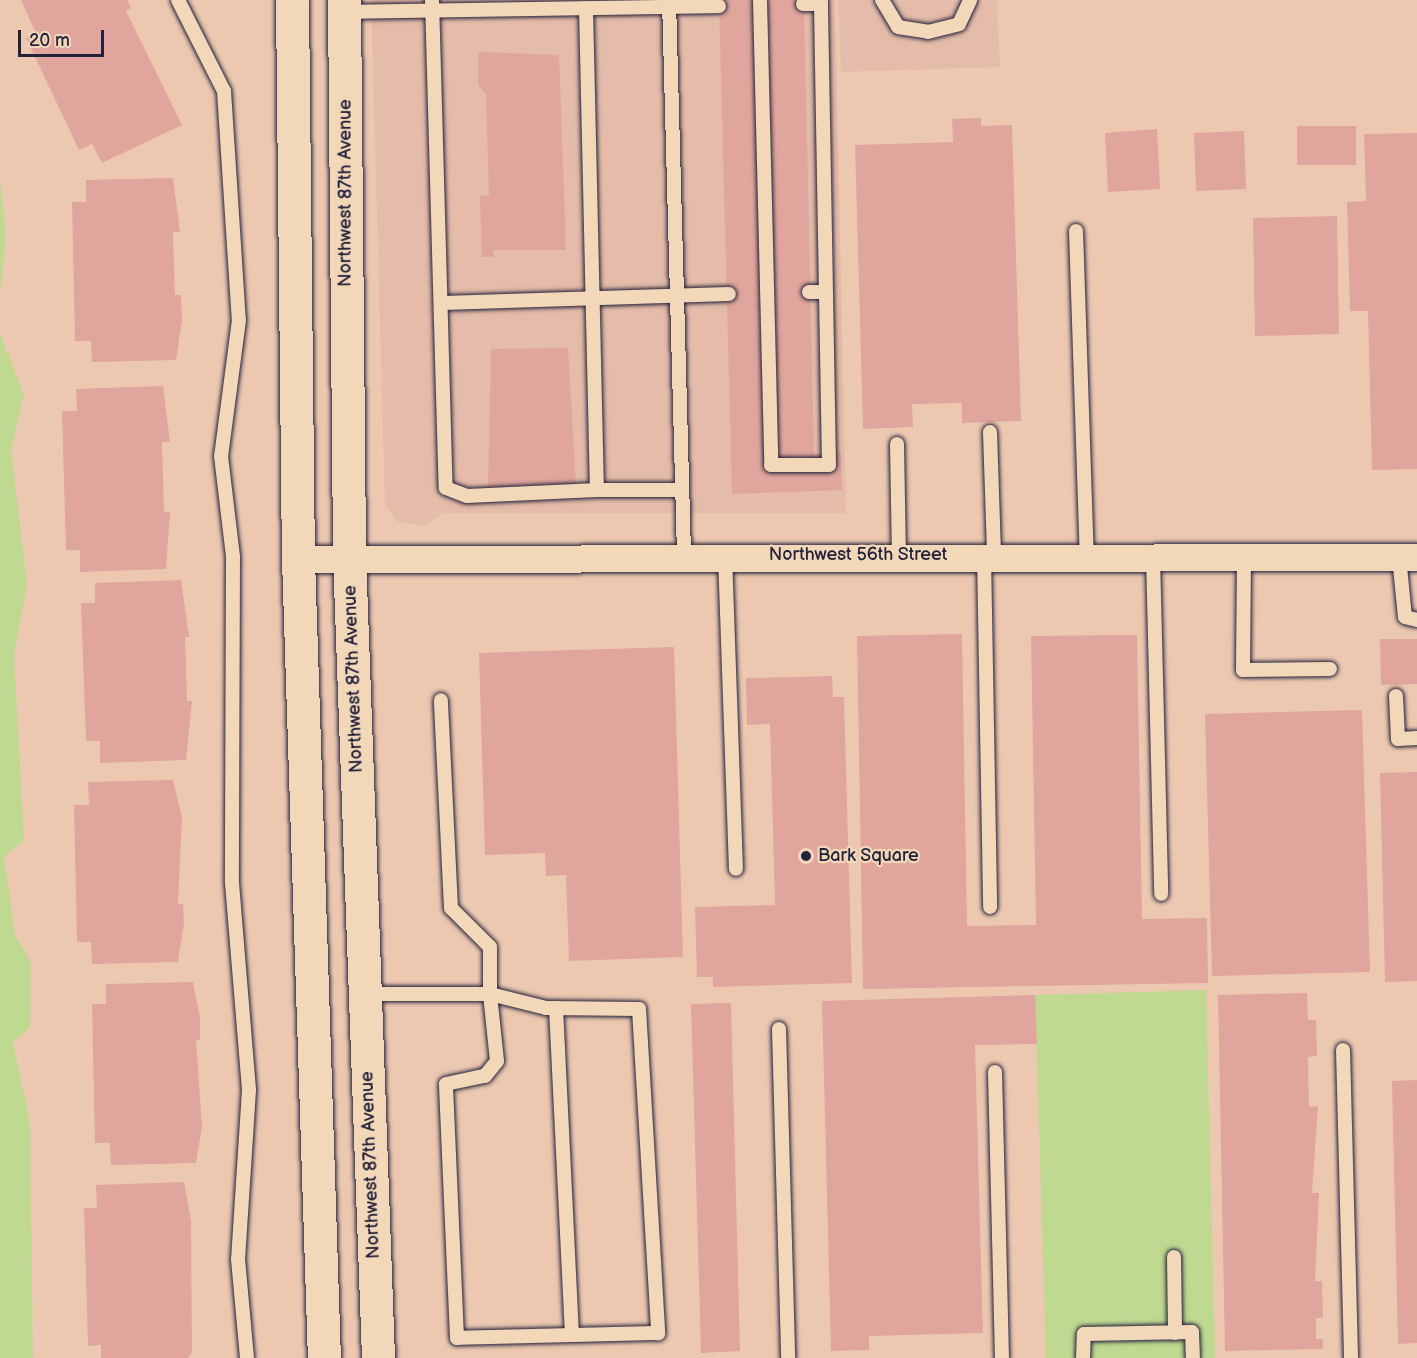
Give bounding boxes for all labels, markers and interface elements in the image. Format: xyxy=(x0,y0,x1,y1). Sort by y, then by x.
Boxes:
scale bar xyxy=(21,18,106,56)
text: 20 m xyxy=(29,30,70,51)
street label: Northwest 87th Avenue xyxy=(335,99,357,287)
street label: Northwest 56th Street xyxy=(769,544,947,566)
street label: Northwest 87th Avenue xyxy=(340,585,368,773)
place label: Bark Square xyxy=(818,845,919,867)
marker: Bark Square xyxy=(799,849,813,863)
street label: Northwest 87th Avenue xyxy=(357,1071,385,1259)

